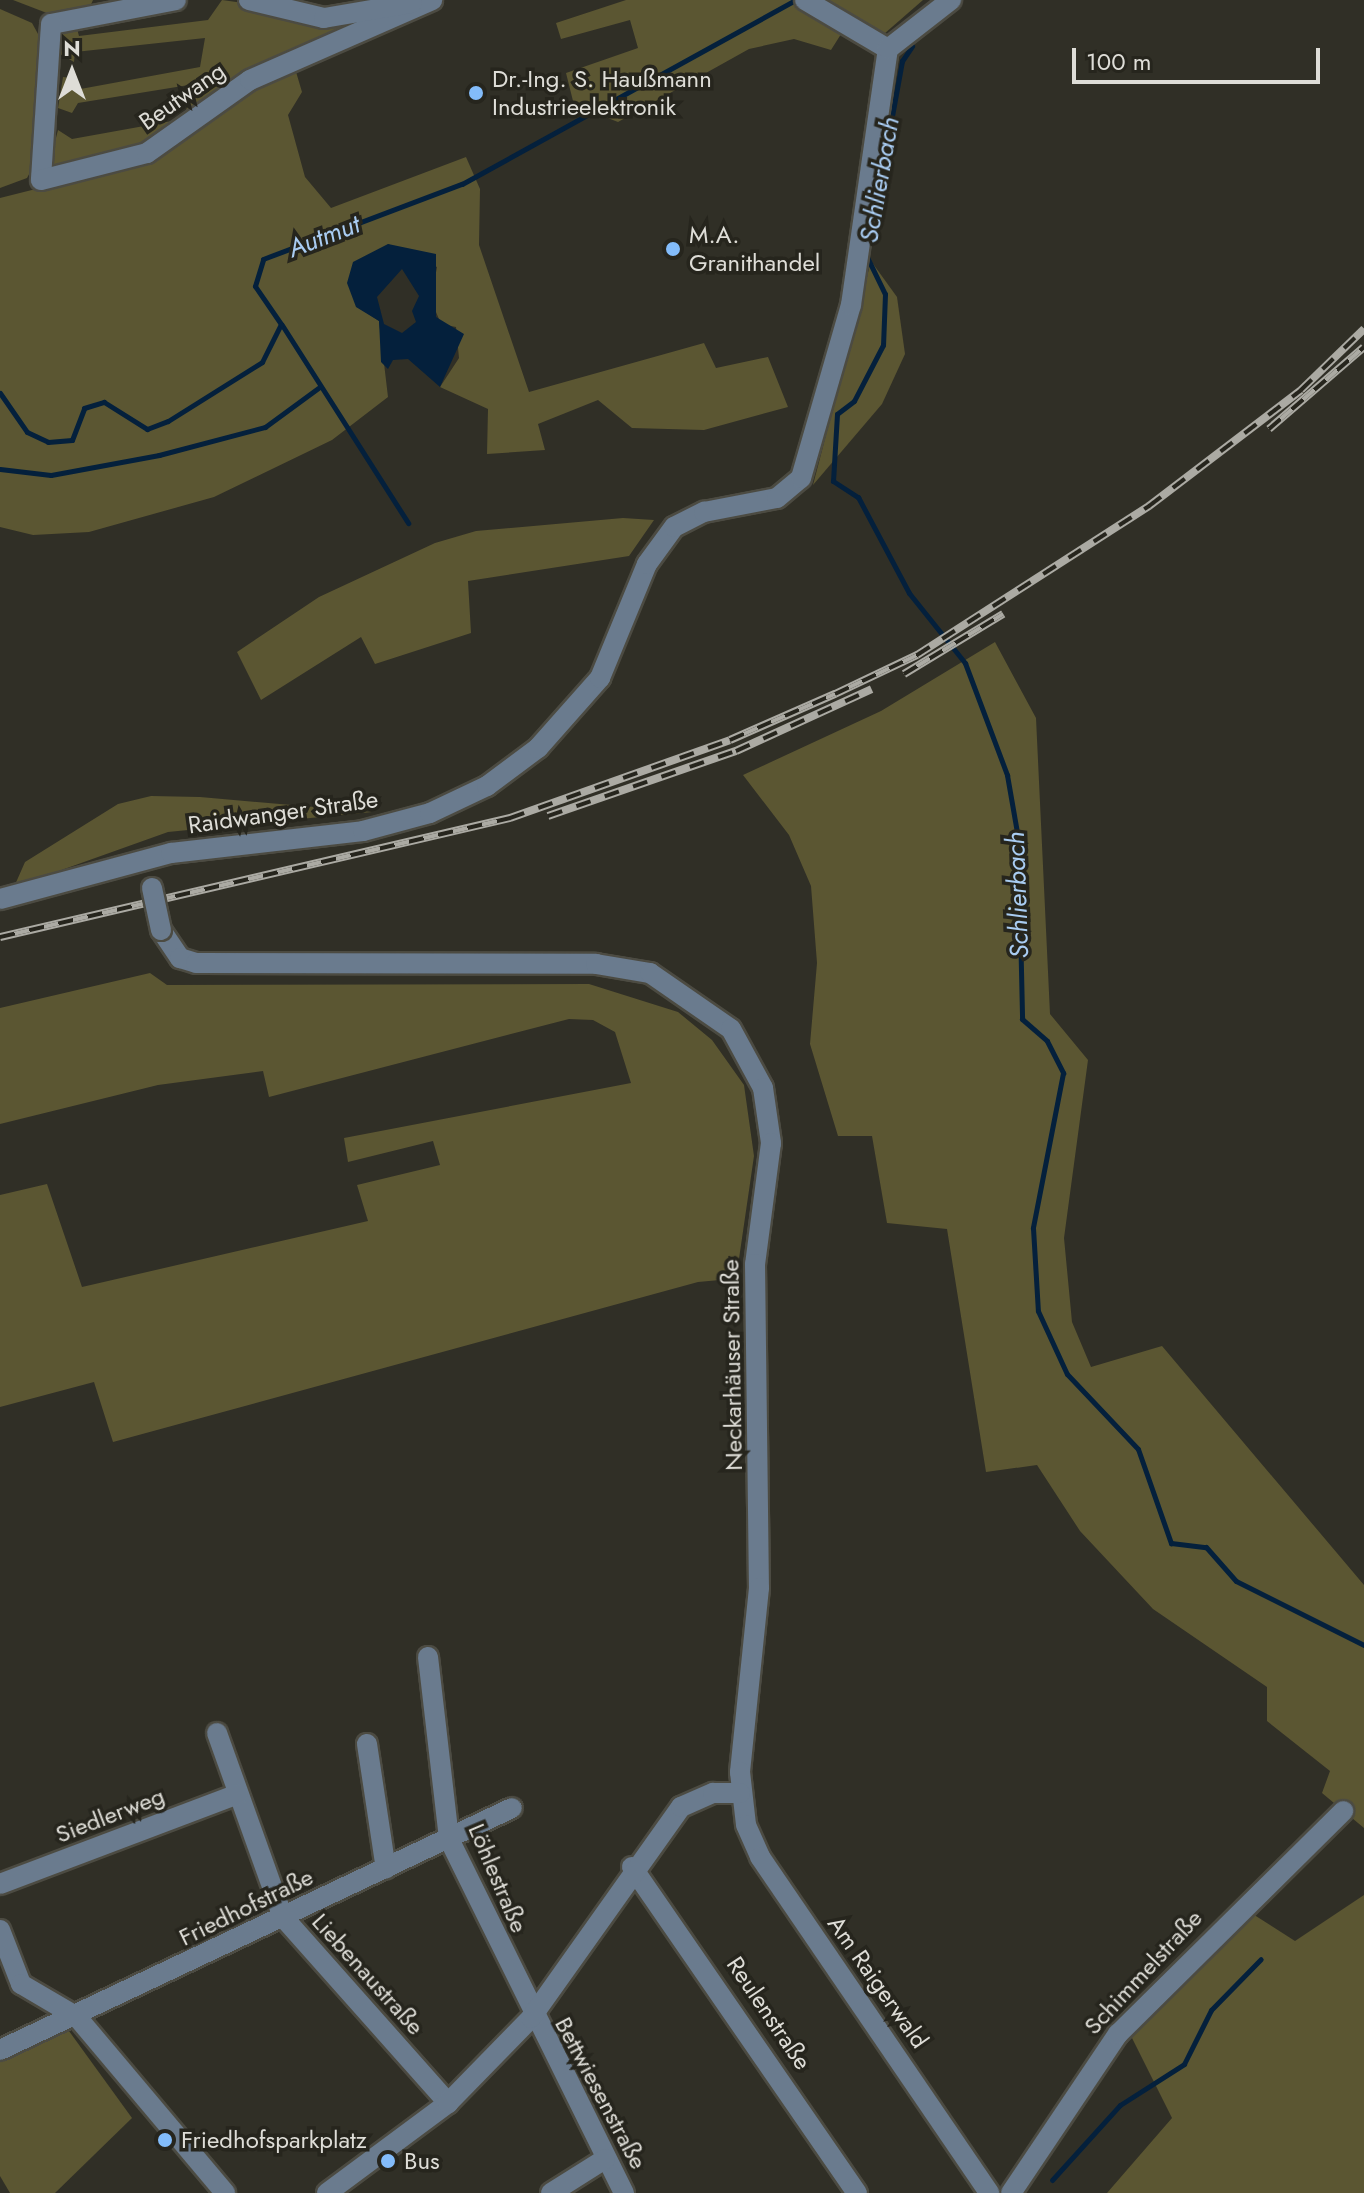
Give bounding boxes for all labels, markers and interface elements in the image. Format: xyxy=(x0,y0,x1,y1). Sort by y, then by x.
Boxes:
north arrow xyxy=(32,32,112,112)
text: N xyxy=(63,32,81,64)
scale bar xyxy=(1076,32,1324,82)
text: 100 m xyxy=(1086,44,1152,79)
street label: Beutwang xyxy=(133,56,231,136)
place label: Dr.-Ing. S. Haußmann Industrieelektronik xyxy=(492,65,712,121)
marker: Dr.-Ing. S. Haußmann Industrieelektronik xyxy=(467,84,485,102)
water label: Schlierbach xyxy=(854,115,906,245)
water label: Autmut xyxy=(284,209,364,265)
place label: M.A. Granithandel xyxy=(689,221,820,277)
marker: M.A. Granithandel xyxy=(664,240,682,258)
street label: Raidwanger Straße xyxy=(186,784,380,840)
water label: Schlierbach xyxy=(1000,831,1036,959)
street label: Neckarhäuser Straße xyxy=(716,1259,748,1471)
street label: Siedlerweg xyxy=(52,1781,168,1849)
street label: Löhlestraße xyxy=(462,1819,534,1937)
street label: Friedhofstraße xyxy=(174,1862,318,1952)
street label: Schimmelstraße xyxy=(1078,1904,1208,2040)
street label: Liebenaustraße xyxy=(306,1907,430,2041)
street label: Am Raigerwald xyxy=(822,1910,934,2054)
street label: Reulenstraße xyxy=(721,1951,817,2075)
street label: Bettwiesenstraße xyxy=(549,2012,653,2174)
place label: Friedhofsparkplatz xyxy=(181,2126,367,2154)
marker: Friedhofsparkplatz xyxy=(156,2131,174,2149)
place label: Bus xyxy=(404,2147,440,2175)
marker: Bus xyxy=(379,2152,397,2170)

